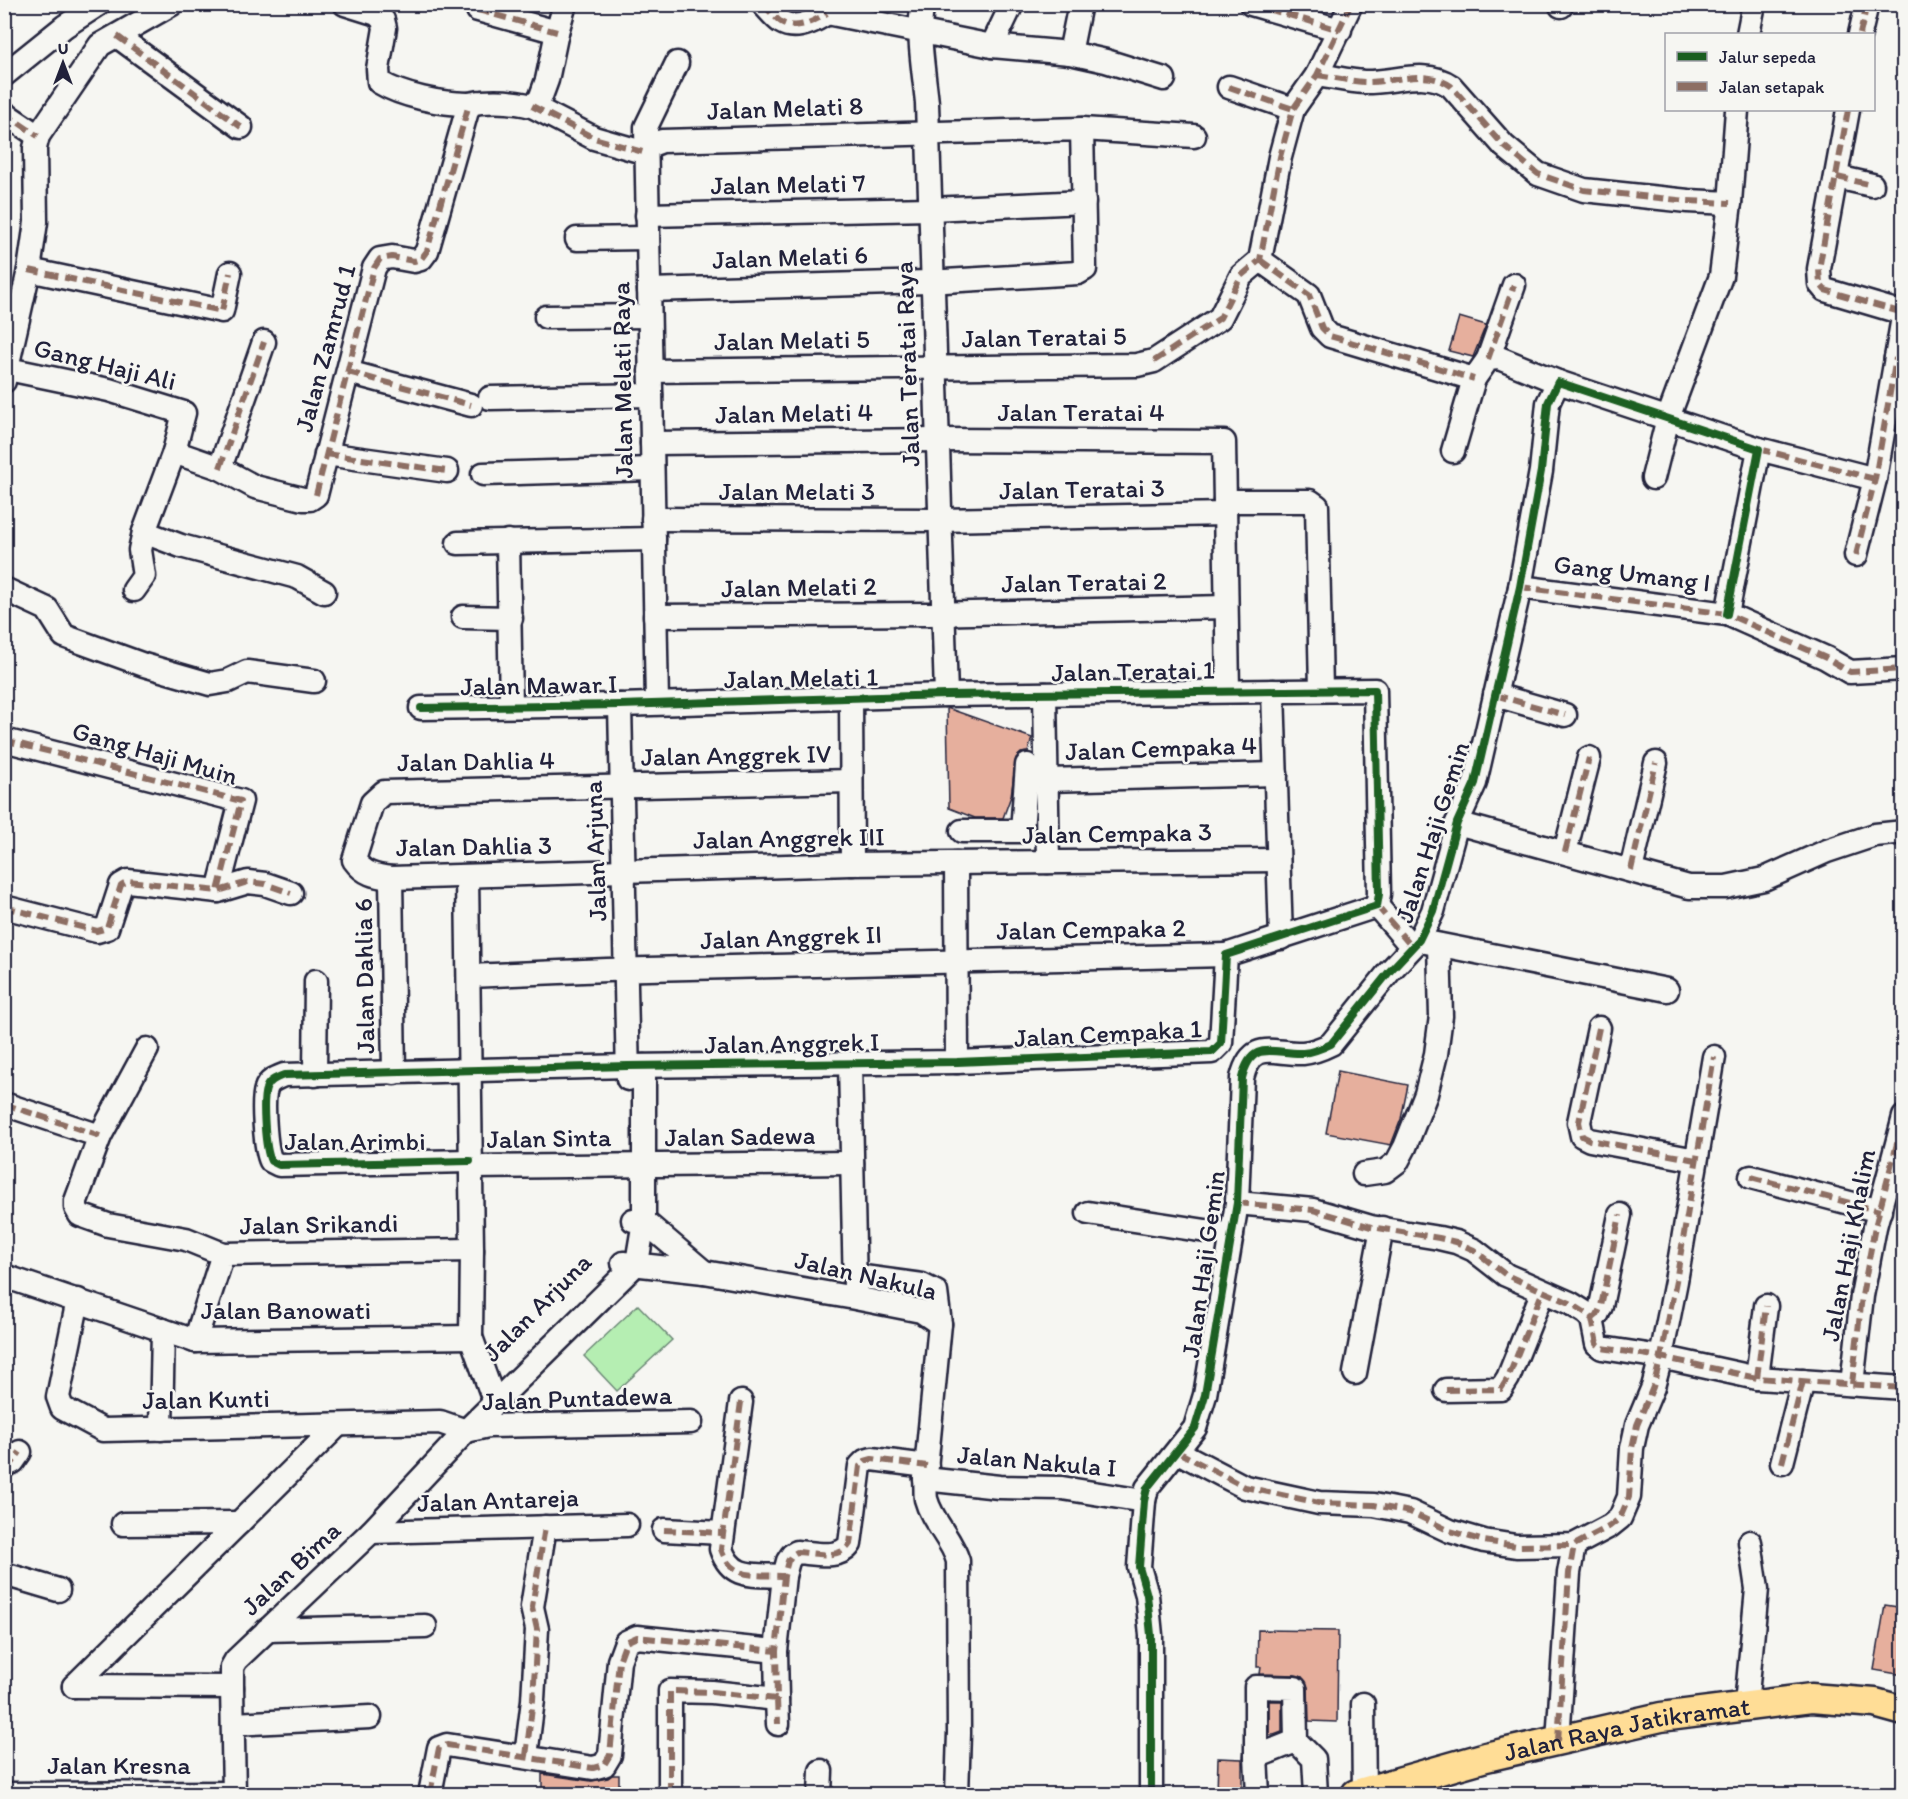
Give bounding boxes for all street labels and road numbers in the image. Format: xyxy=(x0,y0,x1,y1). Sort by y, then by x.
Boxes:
street label: Jalan Melati 8 xyxy=(706,89,864,127)
street label: Jalan Melati 7 xyxy=(710,167,866,201)
street label: Jalan Melati 6 xyxy=(712,238,868,276)
street label: Jalan Teratai Raya xyxy=(887,260,927,467)
street label: Jalan Zamrud 1 xyxy=(287,261,363,435)
street label: Jalan Melati Raya xyxy=(604,281,640,479)
street label: Jalan Teratai 5 xyxy=(961,320,1127,354)
street label: Jalan Melati 5 xyxy=(714,323,870,357)
street label: Gang Haji Ali xyxy=(31,331,179,397)
street label: Jalan Melati 4 xyxy=(715,396,874,430)
street label: Jalan Teratai 4 xyxy=(997,396,1165,428)
street label: Jalan Teratai 3 xyxy=(999,472,1165,506)
street label: Jalan Melati 3 xyxy=(719,475,875,507)
street label: Gang Umang I xyxy=(1552,548,1712,598)
street label: Jalan Teratai 2 xyxy=(1001,565,1167,599)
street label: Jalan Melati 2 xyxy=(721,570,877,604)
street label: Jalan Teratai 1 xyxy=(1051,654,1215,688)
street label: Jalan Melati 1 xyxy=(724,661,878,695)
street label: Jalan Mawar I xyxy=(460,668,618,702)
street label: Gang Haji Muin xyxy=(68,714,242,792)
street label: Jalan Cempaka 4 xyxy=(1065,729,1258,767)
street label: Jalan Anggrek IV xyxy=(640,737,832,773)
street label: Jalan Haji Gemin xyxy=(1388,737,1476,927)
street label: Jalan Dahlia 4 xyxy=(397,744,555,778)
street label: Jalan Arjuna xyxy=(577,780,613,922)
street label: Jalan Cempaka 3 xyxy=(1022,815,1212,851)
street label: Jalan Anggrek III xyxy=(693,820,885,856)
street label: Jalan Dahlia 3 xyxy=(396,829,552,863)
street label: Jalan Dahlia 6 xyxy=(347,898,381,1054)
street label: Jalan Cempaka 2 xyxy=(996,911,1186,947)
street label: Jalan Anggrek II xyxy=(700,918,882,956)
street label: Jalan Cempaka 1 xyxy=(1013,1012,1203,1054)
street label: Jalan Anggrek I xyxy=(704,1025,880,1061)
street label: Jalan Sadewa xyxy=(664,1119,816,1153)
street label: Jalan Sinta xyxy=(486,1121,612,1155)
street label: Jalan Arimbi xyxy=(284,1125,426,1157)
street label: Jalan Haji Khalim xyxy=(1814,1146,1882,1344)
street label: Jalan Haji Gemin xyxy=(1174,1168,1232,1360)
street label: Jalan Srikandi xyxy=(239,1207,399,1241)
street label: Jalan Nakula xyxy=(792,1243,940,1307)
street label: Jalan Arjuna xyxy=(476,1246,598,1368)
street label: Jalan Banowati xyxy=(201,1294,371,1326)
street label: Jalan Puntadewa xyxy=(481,1379,673,1417)
street label: Jalan Kunti xyxy=(142,1382,270,1416)
street label: Jalan Nakula I xyxy=(956,1438,1118,1484)
street label: Jalan Antareja xyxy=(417,1481,580,1519)
street label: Jalan Bima xyxy=(235,1514,348,1622)
street label: Jalan Raya Jatikramat xyxy=(1501,1690,1752,1768)
street label: Jalan Kresna xyxy=(47,1749,191,1781)

